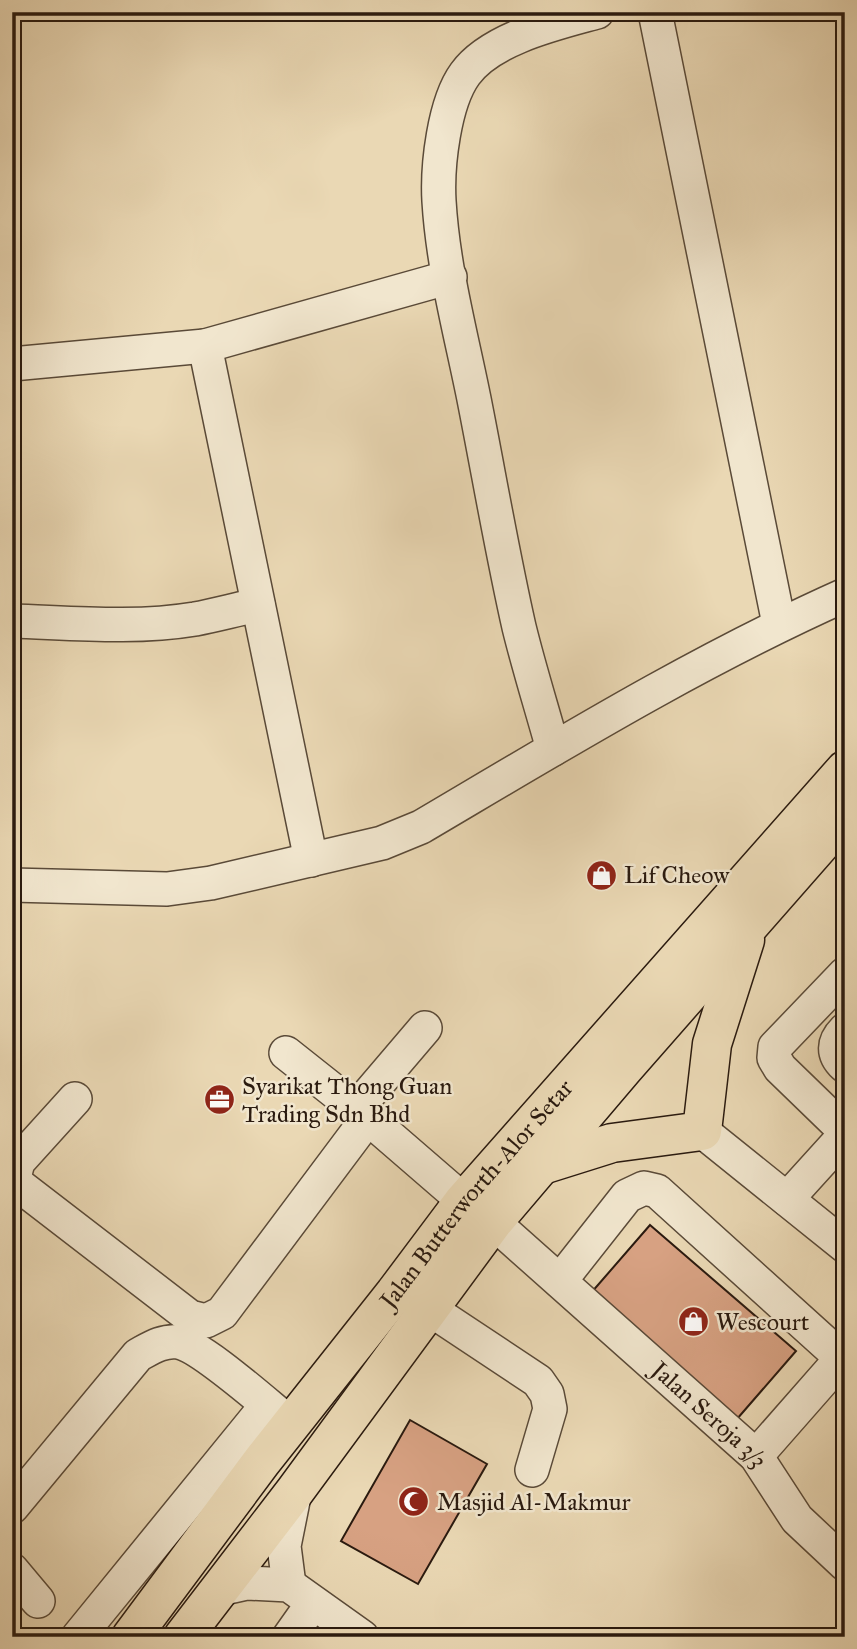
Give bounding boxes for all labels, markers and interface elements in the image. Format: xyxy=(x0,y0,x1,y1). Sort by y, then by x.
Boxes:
shop icon: Lif Cheow xyxy=(584,858,618,892)
place label: Lif Cheow xyxy=(624,860,730,890)
place label: Syarikat Thong Guan Trading Sdn Bhd xyxy=(242,1071,452,1129)
street label: Jalan Butterworth-Alor Setar xyxy=(372,1073,579,1317)
office icon: Syarikat Thong Guan Trading Sdn Bhd xyxy=(202,1083,236,1117)
shop icon: Wescourt xyxy=(676,1305,710,1339)
place label: Wescourt xyxy=(716,1307,810,1337)
street label: Jalan Seroja 3/3 xyxy=(643,1353,775,1473)
mosque icon: Masjid Al-Makmur xyxy=(397,1485,431,1519)
place label: Masjid Al-Makmur xyxy=(437,1487,631,1517)

